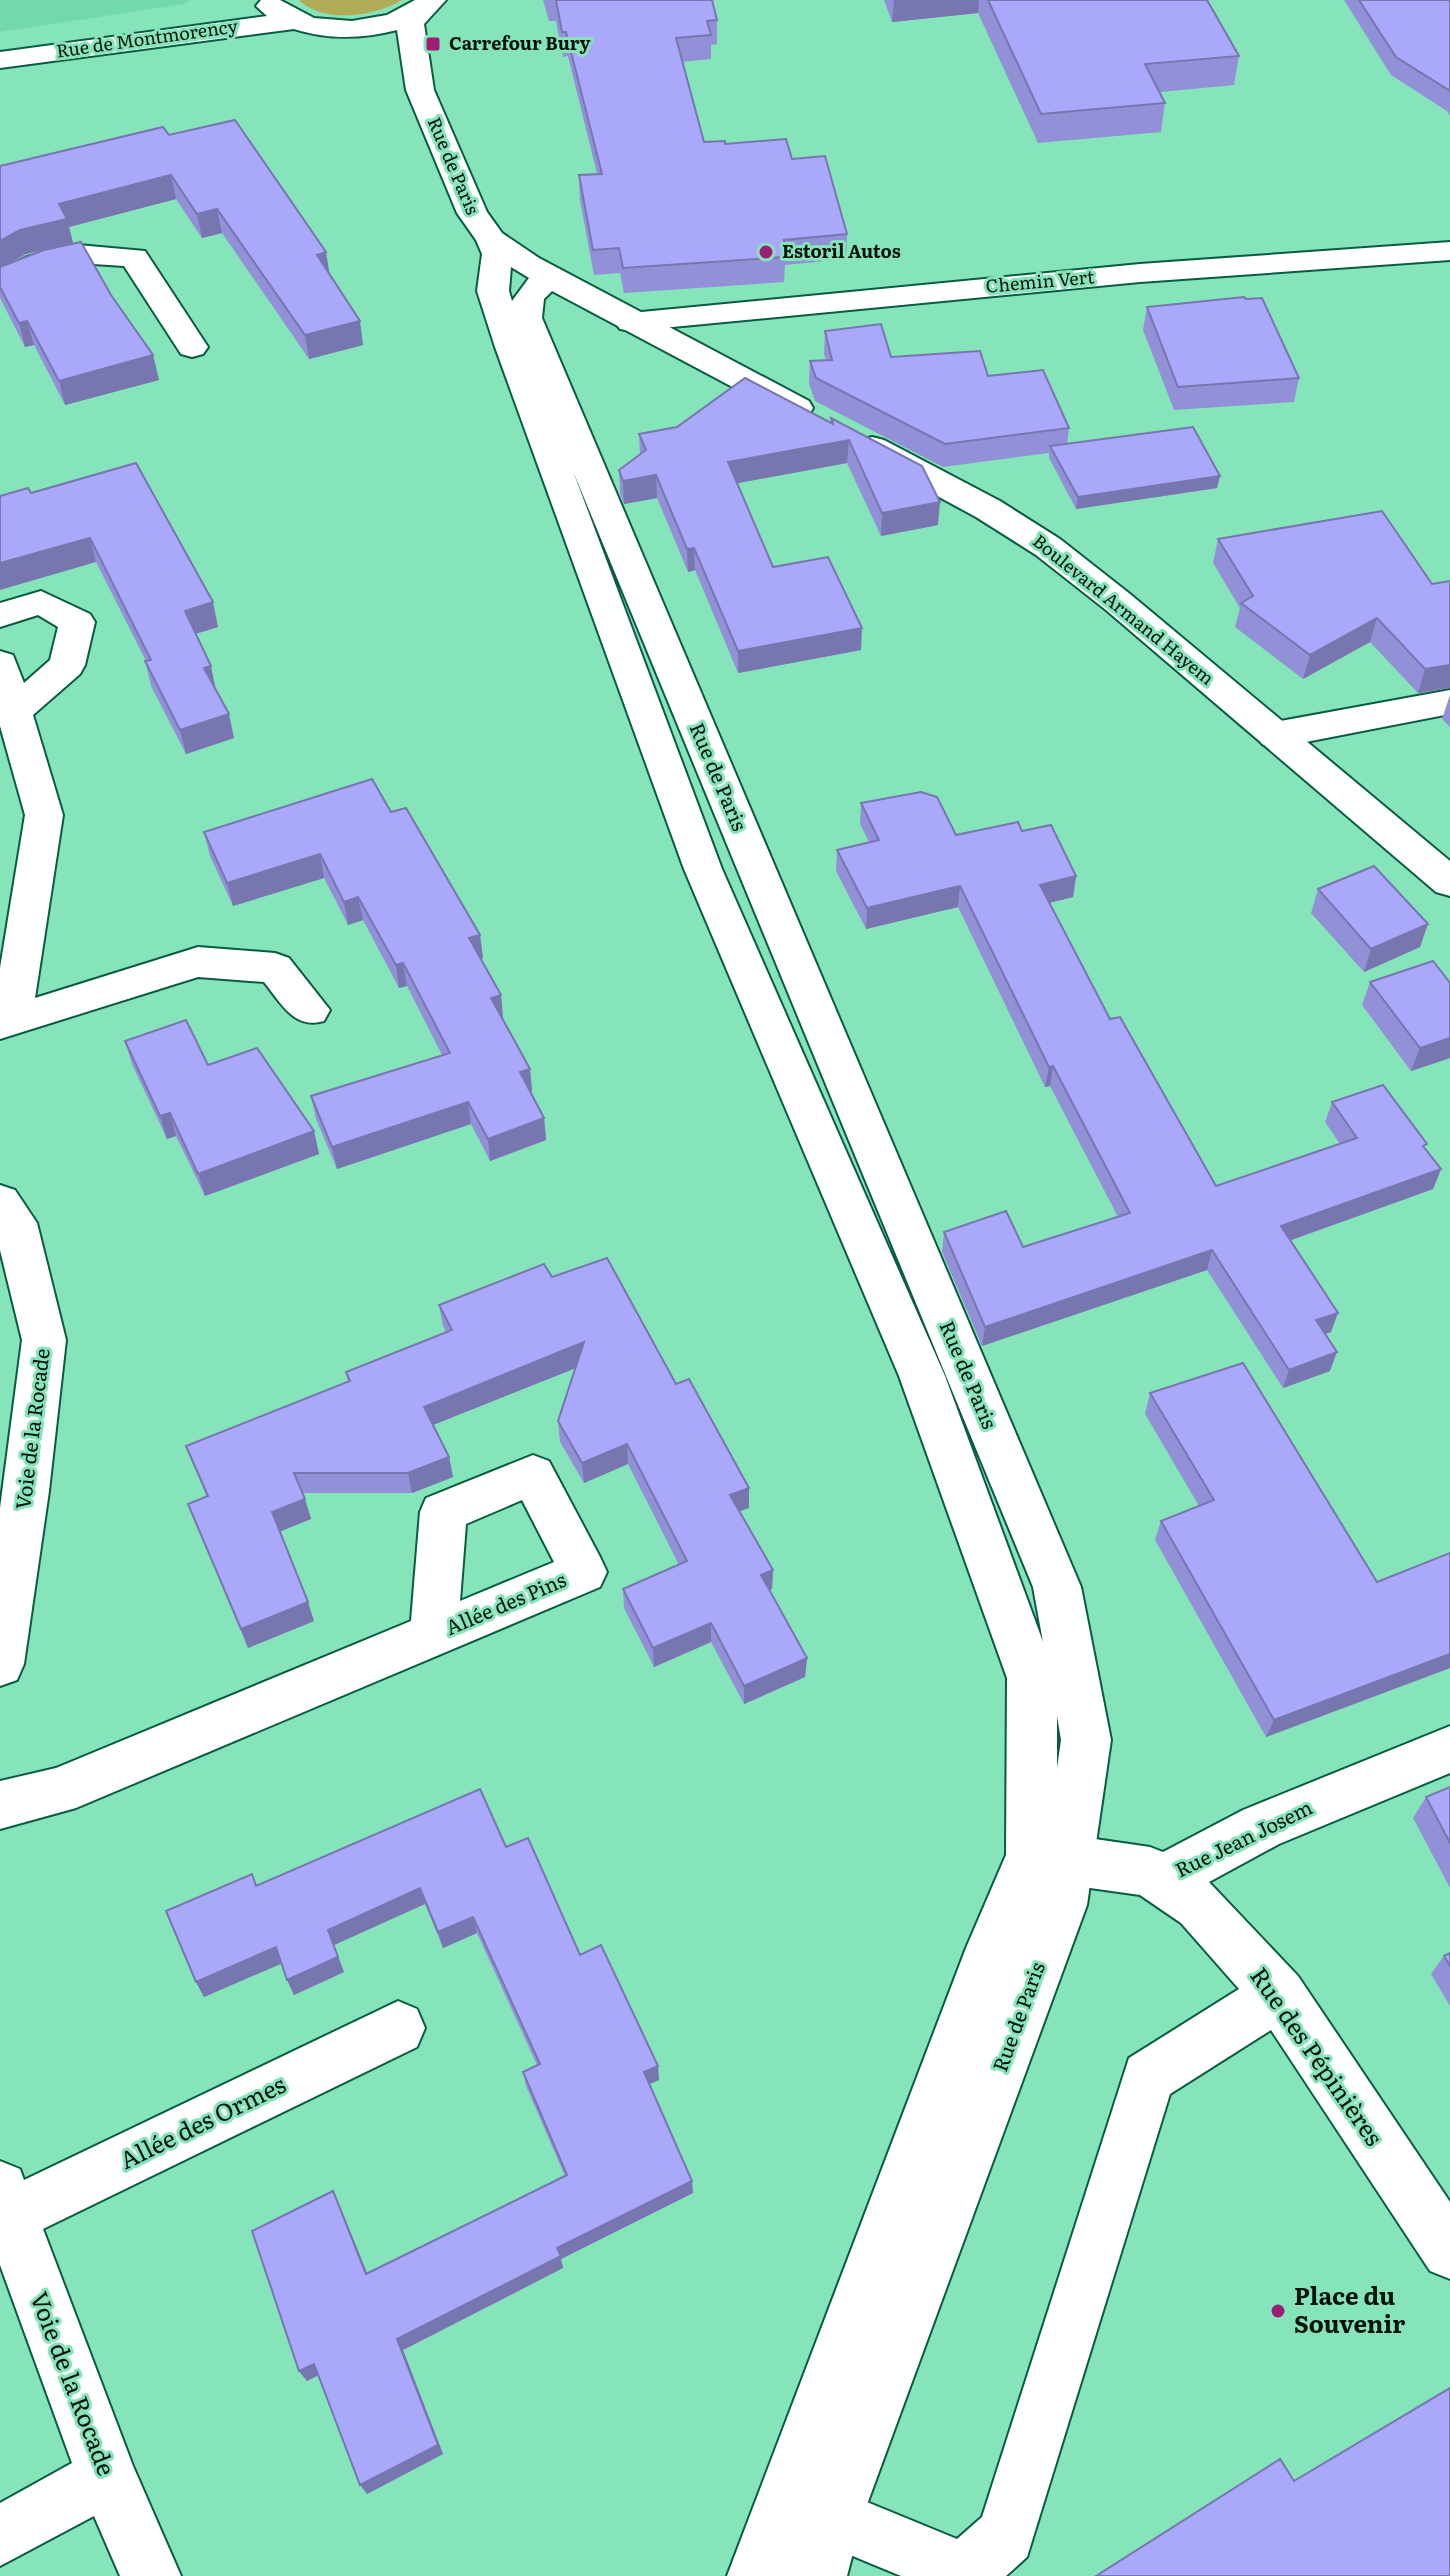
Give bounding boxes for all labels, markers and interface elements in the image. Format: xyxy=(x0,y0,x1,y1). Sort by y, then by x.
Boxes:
street label: Rue de Montmorency xyxy=(54,11,240,64)
place label: Carrefour Bury xyxy=(449,29,591,56)
marker: Carrefour Bury xyxy=(424,35,442,53)
street label: Rue de Paris xyxy=(422,113,487,218)
place label: Estoril Autos xyxy=(782,237,901,264)
marker: Estoril Autos xyxy=(757,243,775,261)
street label: Chemin Vert xyxy=(985,262,1096,299)
street label: Boulevard Armand Hayem xyxy=(1027,527,1221,691)
street label: Rue de Paris xyxy=(684,717,756,835)
street label: Rue de Paris xyxy=(934,1315,1006,1433)
street label: Voie de la Rocade xyxy=(6,1346,56,1511)
street label: Allée des Pins xyxy=(440,1563,570,1641)
street label: Rue Jean Josem xyxy=(1169,1791,1317,1883)
street label: Rue de Paris xyxy=(983,1957,1051,2075)
street label: Rue des Pépinières xyxy=(1243,1959,1393,2152)
street label: Allée des Ormes xyxy=(113,2065,291,2176)
place label: Place du Souvenir xyxy=(1294,2277,1405,2340)
street label: Voie de la Rocade xyxy=(23,2286,126,2480)
marker: Place du Souvenir xyxy=(1269,2302,1287,2320)

